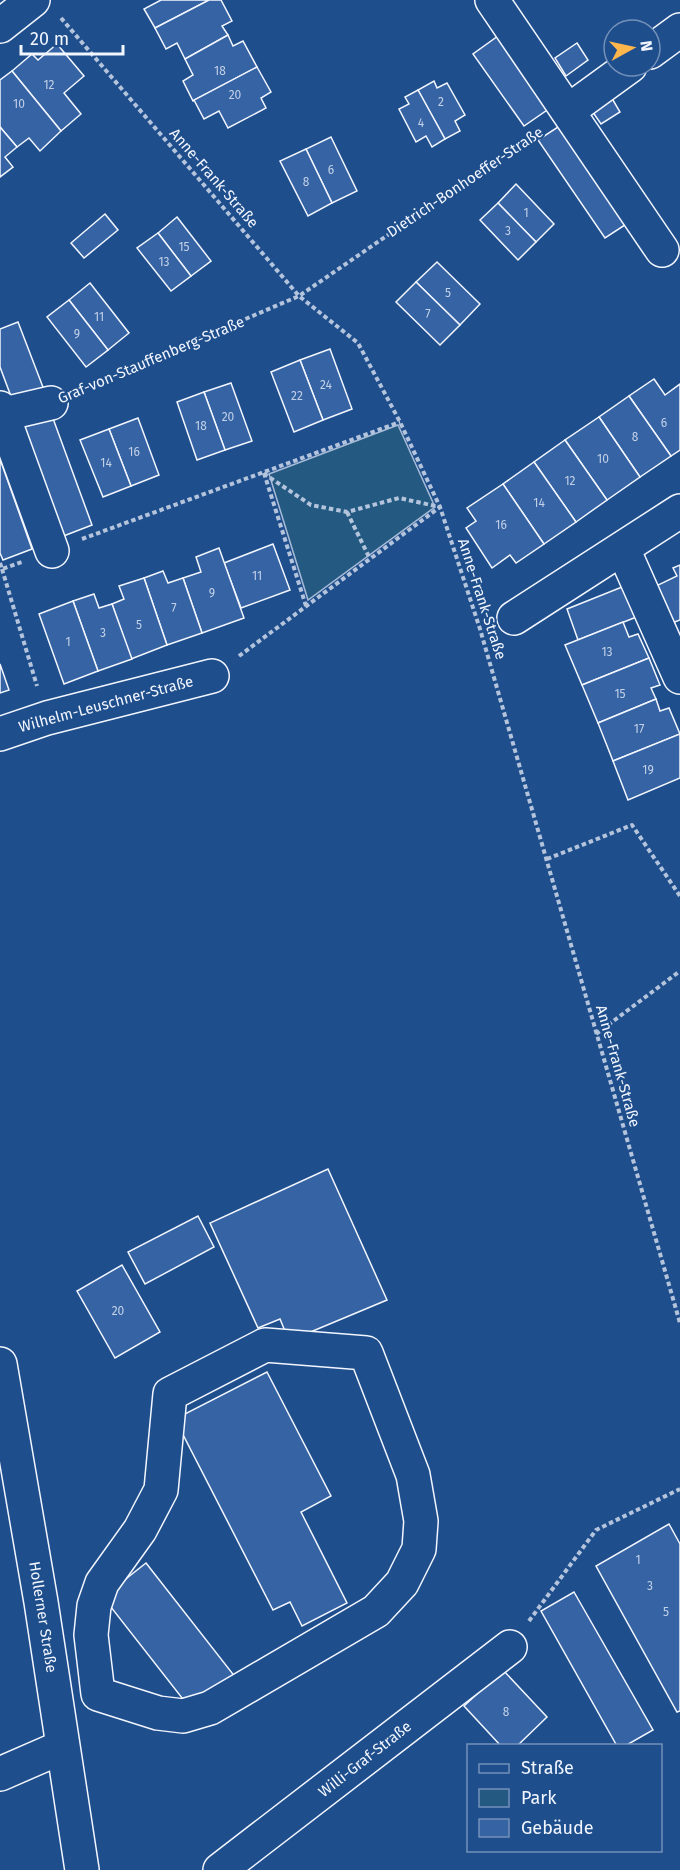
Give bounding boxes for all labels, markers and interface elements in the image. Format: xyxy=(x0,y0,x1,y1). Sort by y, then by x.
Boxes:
scale bar xyxy=(21,18,123,56)
north arrow xyxy=(602,18,662,78)
text: 20 m xyxy=(30,28,69,50)
text: N xyxy=(636,39,657,53)
house number: 18 xyxy=(214,64,226,78)
house number: 12 xyxy=(43,78,55,92)
house number: 20 xyxy=(229,88,242,102)
house number: 2 xyxy=(438,95,444,109)
house number: 10 xyxy=(13,97,25,111)
house number: 4 xyxy=(418,116,425,130)
street label: Dietrich-Bonhoeffer-Straße xyxy=(383,123,547,241)
street label: Anne-Frank-Straße xyxy=(166,124,262,232)
house number: 6 xyxy=(328,163,334,177)
house number: 8 xyxy=(303,175,310,189)
house number: 1 xyxy=(523,206,529,220)
house number: 3 xyxy=(505,224,511,238)
house number: 15 xyxy=(178,240,190,254)
house number: 13 xyxy=(158,255,170,269)
house number: 5 xyxy=(445,286,451,300)
house number: 7 xyxy=(425,307,431,321)
house number: 11 xyxy=(94,310,104,324)
street label: Graf-von-Stauffenberg-Straße xyxy=(55,312,247,408)
house number: 9 xyxy=(74,327,80,341)
house number: 24 xyxy=(320,378,333,392)
house number: 22 xyxy=(291,389,303,403)
house number: 20 xyxy=(222,410,235,424)
house number: 6 xyxy=(661,416,667,430)
house number: 18 xyxy=(195,419,207,433)
house number: 8 xyxy=(632,430,639,444)
house number: 16 xyxy=(128,445,140,459)
house number: 10 xyxy=(597,452,609,466)
house number: 14 xyxy=(100,456,112,470)
house number: 12 xyxy=(564,474,576,488)
house number: 14 xyxy=(533,496,545,510)
house number: 16 xyxy=(495,518,507,532)
street label: Anne-Frank-Straße xyxy=(454,536,510,662)
house number: 11 xyxy=(252,569,262,583)
house number: 9 xyxy=(209,586,215,600)
house number: 7 xyxy=(171,601,177,615)
house number: 5 xyxy=(136,618,142,632)
house number: 3 xyxy=(100,626,106,640)
house number: 1 xyxy=(65,635,71,649)
house number: 13 xyxy=(601,645,613,659)
street label: Wilhelm-Leuschner-Straße xyxy=(17,672,195,736)
house number: 15 xyxy=(614,687,626,701)
house number: 17 xyxy=(634,722,644,736)
house number: 19 xyxy=(642,763,654,777)
street label: Anne-Frank-Straße xyxy=(592,1003,644,1129)
house number: 20 xyxy=(112,1304,125,1318)
house number: 1 xyxy=(635,1553,641,1567)
street label: Hollerner Straße xyxy=(25,1560,61,1674)
house number: 3 xyxy=(647,1579,653,1593)
house number: 5 xyxy=(663,1605,669,1619)
house number: 8 xyxy=(503,1705,510,1719)
street label: Willi-Graf-Straße xyxy=(315,1717,415,1801)
legend xyxy=(467,1744,662,1852)
text: Straße xyxy=(521,1757,574,1779)
text: Park xyxy=(521,1787,557,1809)
text: Gebäude xyxy=(521,1817,594,1839)

